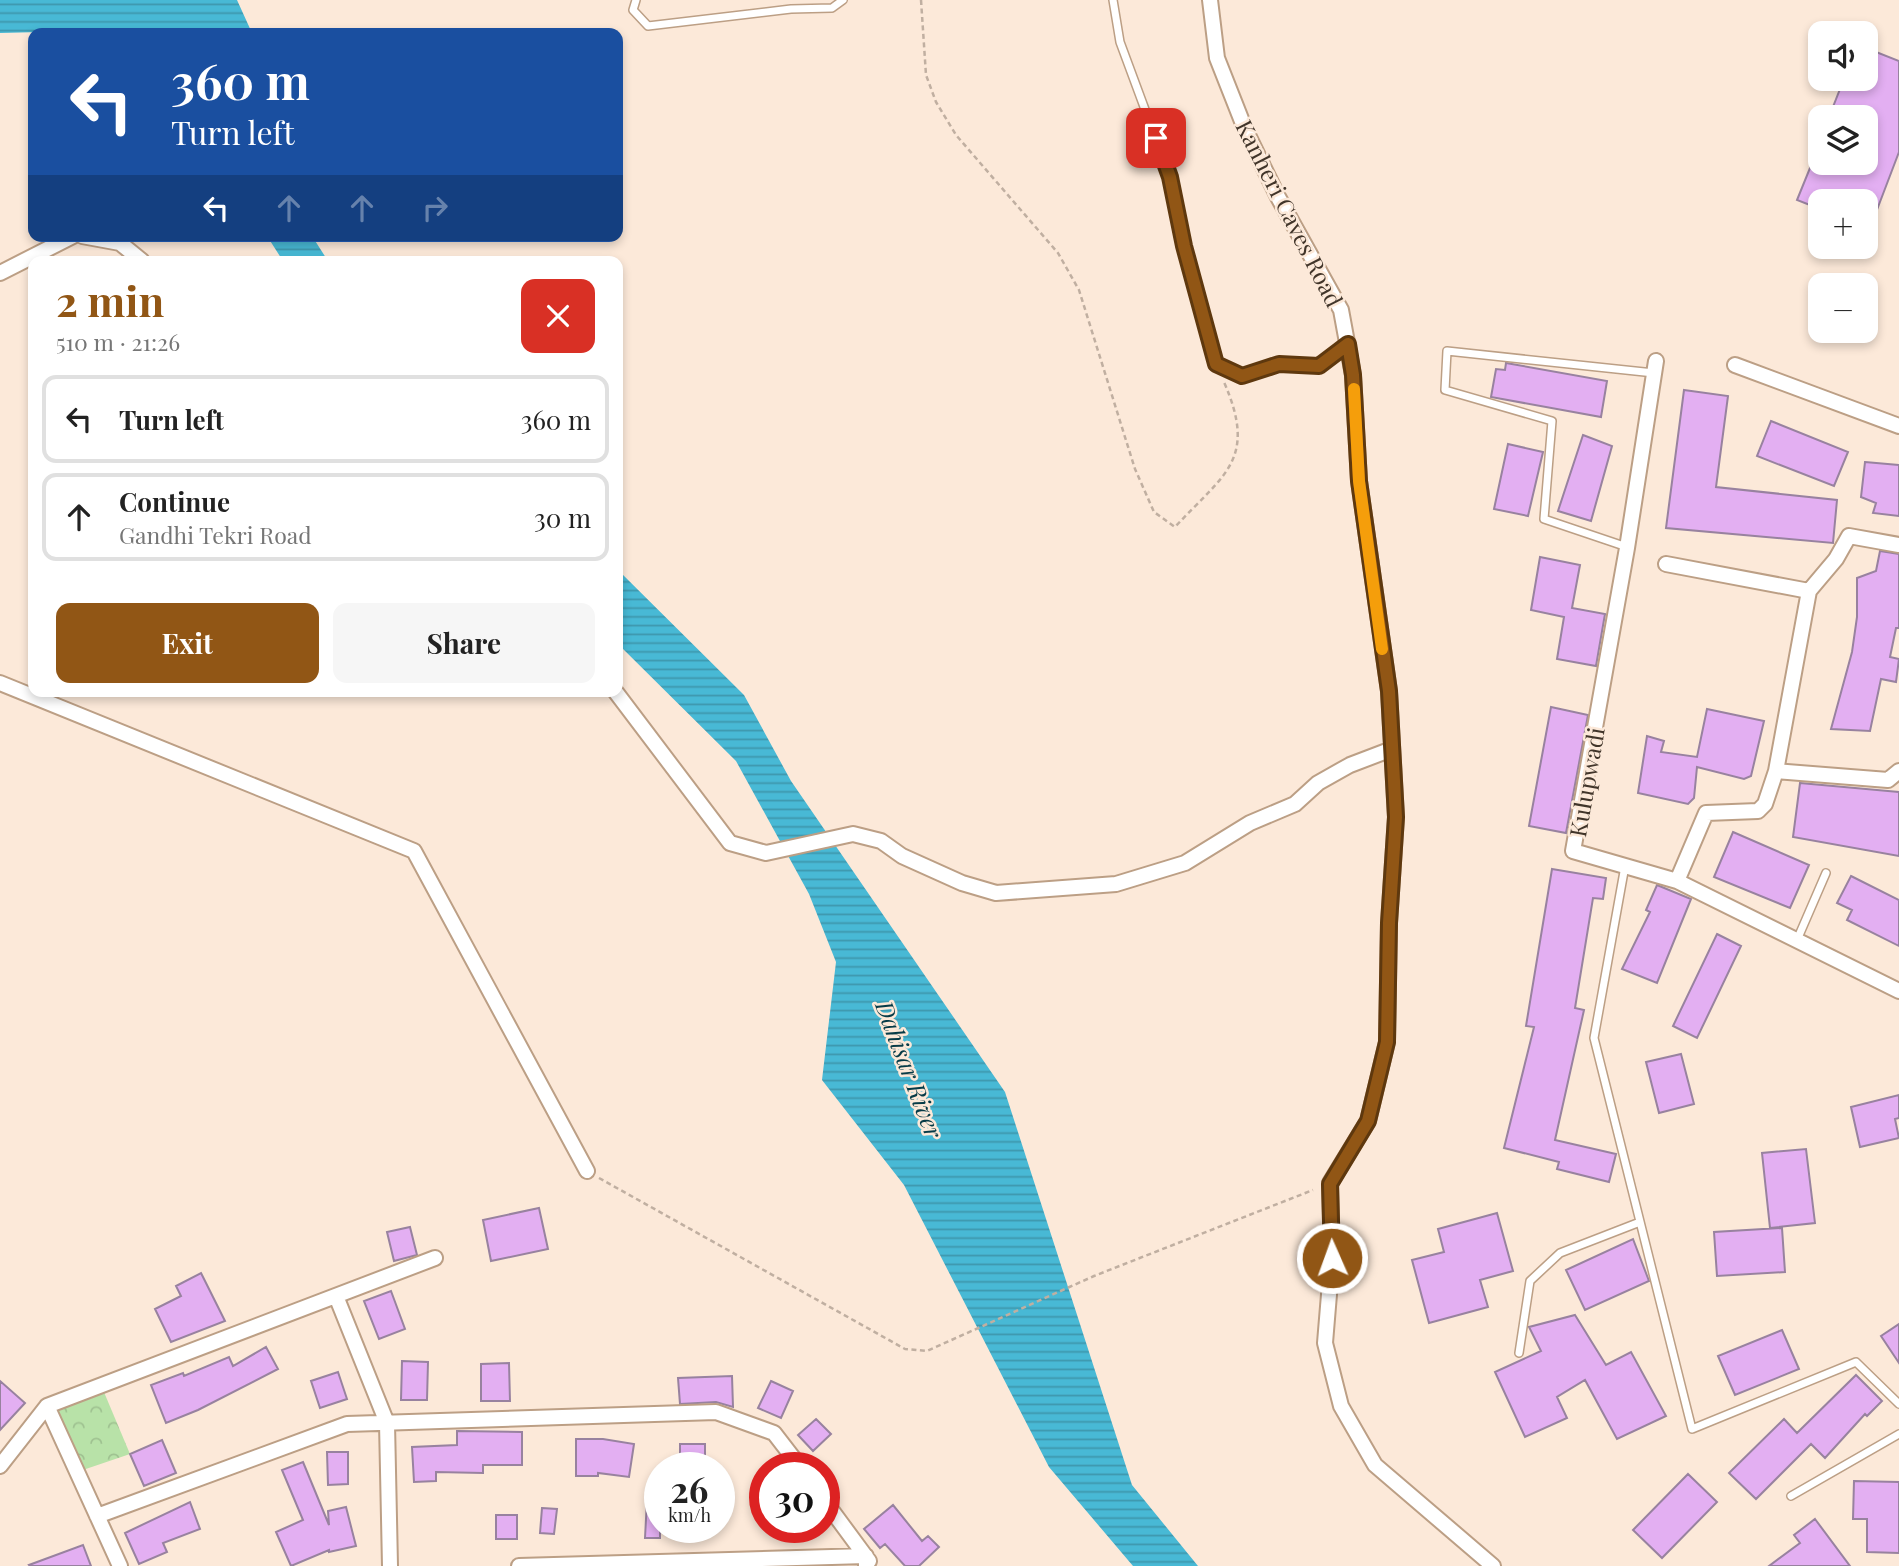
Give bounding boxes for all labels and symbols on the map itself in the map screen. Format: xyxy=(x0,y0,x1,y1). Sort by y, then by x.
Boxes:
pin xyxy=(1126,108,1186,168)
street label: Kanheri Caves Road xyxy=(1229,114,1351,312)
street label: Kulupwadi xyxy=(1561,725,1611,839)
water label: Dahisar River xyxy=(869,995,951,1143)
position arrow xyxy=(1295,1221,1369,1295)
speed limit sign: 30 xyxy=(749,1452,840,1543)

